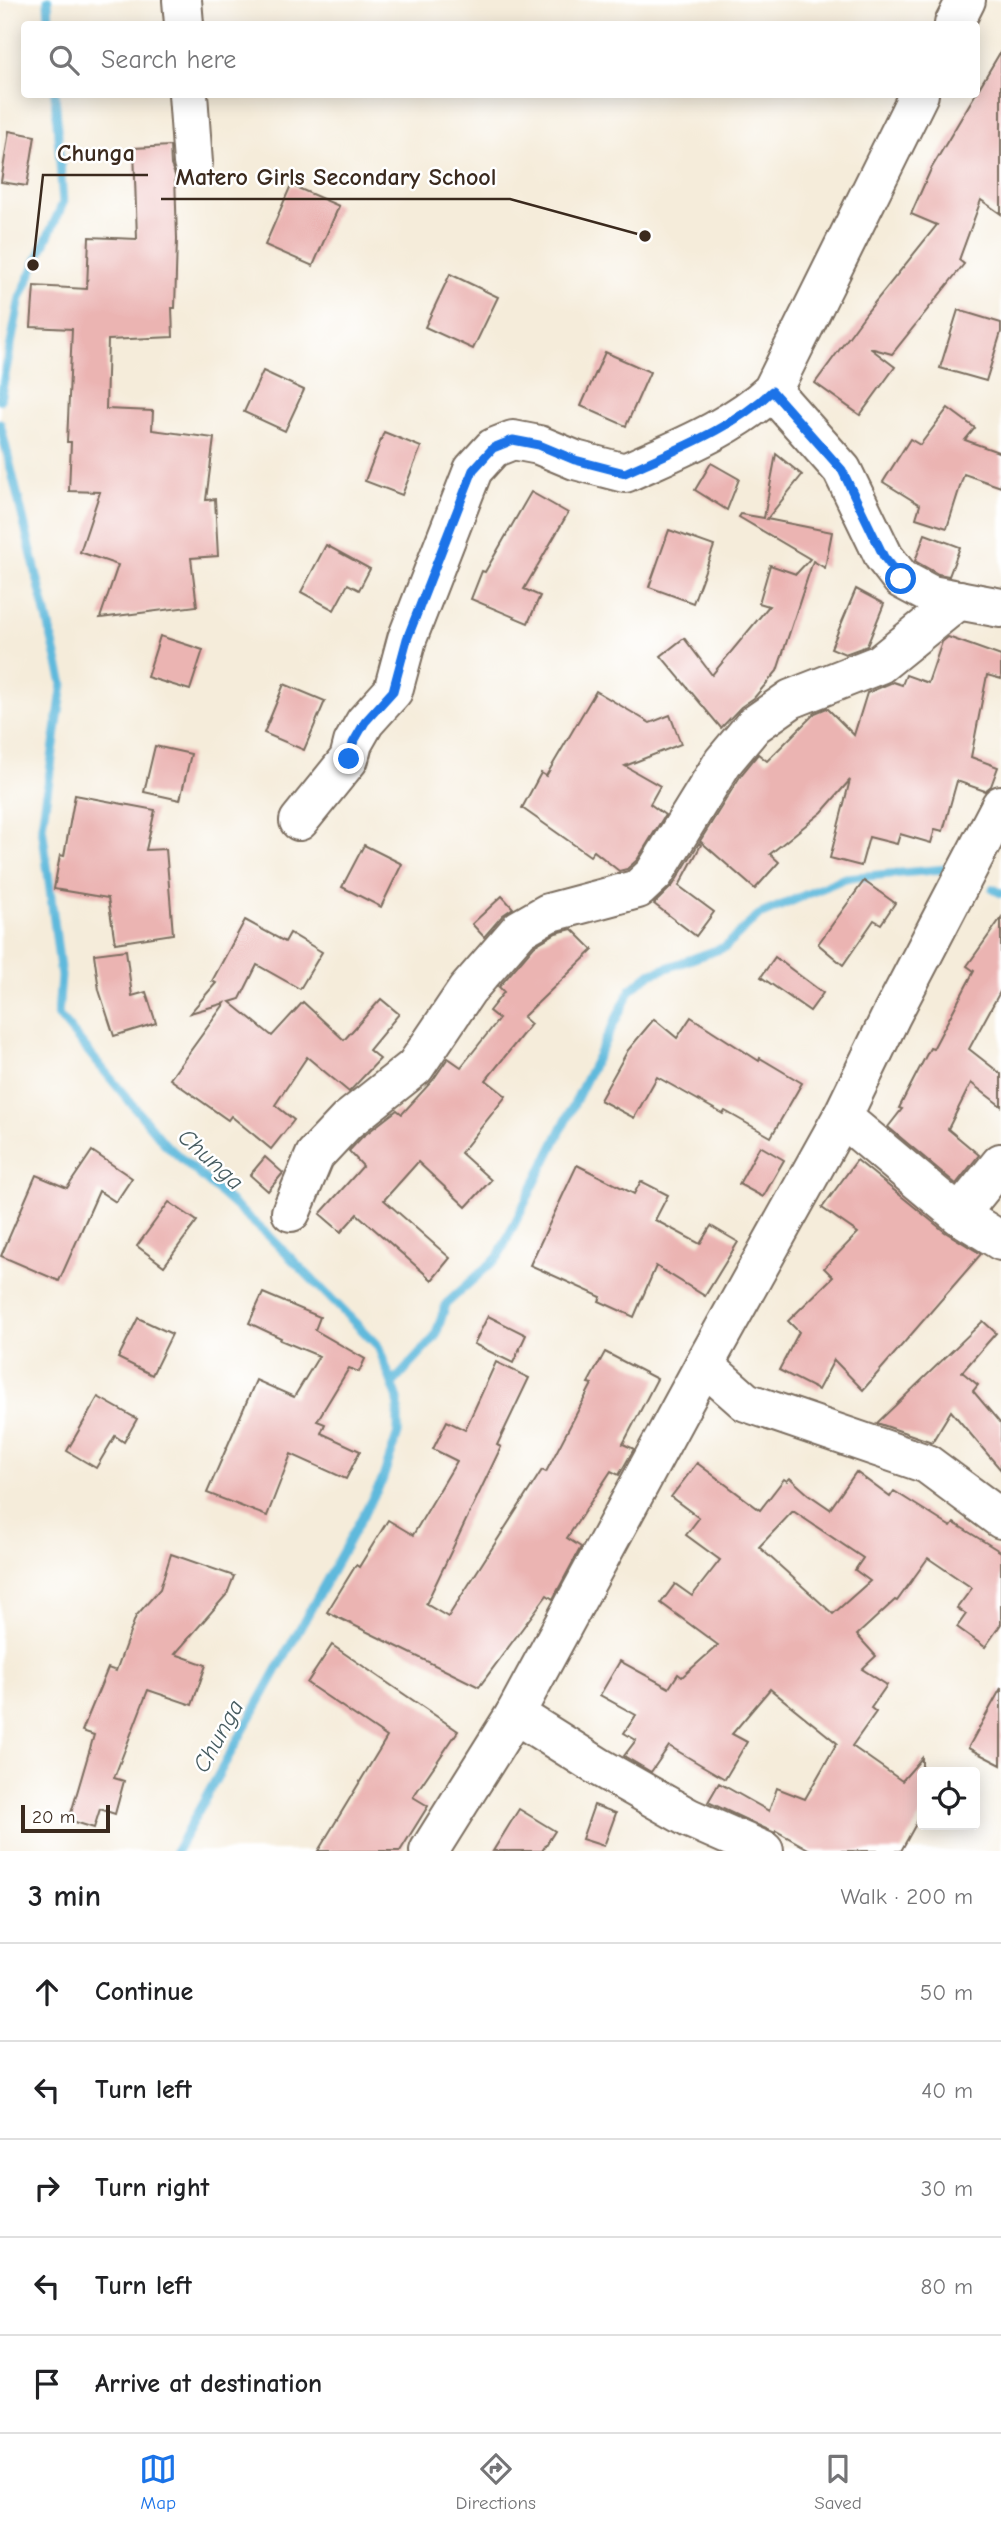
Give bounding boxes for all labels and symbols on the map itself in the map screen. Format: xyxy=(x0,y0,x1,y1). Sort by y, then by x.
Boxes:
callout: Chunga xyxy=(43,130,148,175)
text: Chunga xyxy=(57,139,135,167)
callout: Matero Girls Secondary School xyxy=(161,154,510,199)
text: Matero Girls Secondary School xyxy=(176,163,496,191)
route start xyxy=(885,563,916,594)
route end xyxy=(333,743,364,774)
water label: Chunga xyxy=(172,1122,250,1196)
water label: Chunga xyxy=(187,1695,249,1777)
scale bar xyxy=(21,1802,110,1834)

